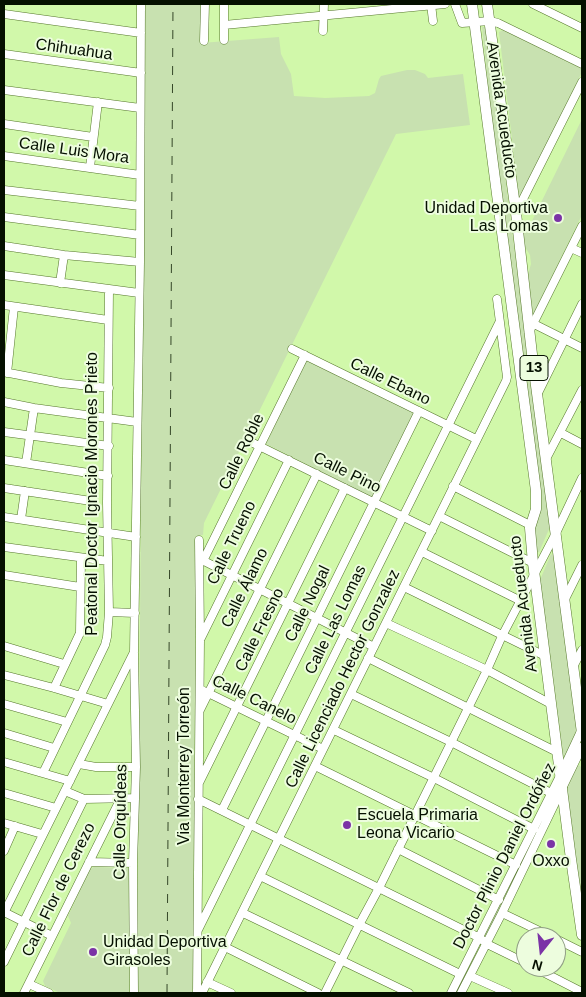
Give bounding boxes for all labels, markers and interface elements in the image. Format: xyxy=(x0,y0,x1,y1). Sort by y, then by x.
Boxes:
street label: Chihuahua xyxy=(34,35,114,65)
street label: Avenida Acueducto xyxy=(482,41,520,179)
street label: Calle Luis Mora xyxy=(18,134,130,168)
place label: Unidad Deportiva Las Lomas xyxy=(424,199,548,237)
marker: Unidad Deportiva Las Lomas xyxy=(552,212,564,224)
street label: Peatonal Doctor Ignacio Morones Prieto xyxy=(83,352,103,636)
street label: Calle Ebano xyxy=(347,354,433,410)
road number: 13 xyxy=(520,356,548,380)
street label: Calle Roble xyxy=(215,411,269,493)
street label: Calle Pino xyxy=(310,448,384,498)
street label: Calle Trueno xyxy=(203,498,261,588)
street label: Avenida Acueducto xyxy=(506,535,542,673)
street label: Calle Álamo xyxy=(217,545,273,631)
street label: Calle Las Lomas xyxy=(301,562,371,678)
street label: Calle Nogal xyxy=(281,563,335,645)
street label: Calle Licenciado Hector Gonzalez xyxy=(282,566,404,792)
street label: Calle Fresno xyxy=(231,585,289,675)
street label: Calle Canelo xyxy=(209,671,299,729)
street label: Via Monterrey Torreón xyxy=(175,687,195,845)
street label: Doctor Plinio Daniel Ordóñez xyxy=(450,760,560,952)
street label: Calle Orquídeas xyxy=(110,764,132,880)
place label: Escuela Primaria Leona Vicario xyxy=(357,806,478,844)
marker: Escuela Primaria Leona Vicario xyxy=(341,819,353,831)
street label: Calle Flor de Cerezo xyxy=(18,820,100,960)
marker: Oxxo xyxy=(545,838,557,850)
place label: Oxxo xyxy=(532,852,570,872)
north arrow xyxy=(516,927,566,977)
place label: Unidad Deportiva Girasoles xyxy=(103,933,227,971)
marker: Unidad Deportiva Girasoles xyxy=(87,946,99,958)
text: N xyxy=(530,956,544,975)

